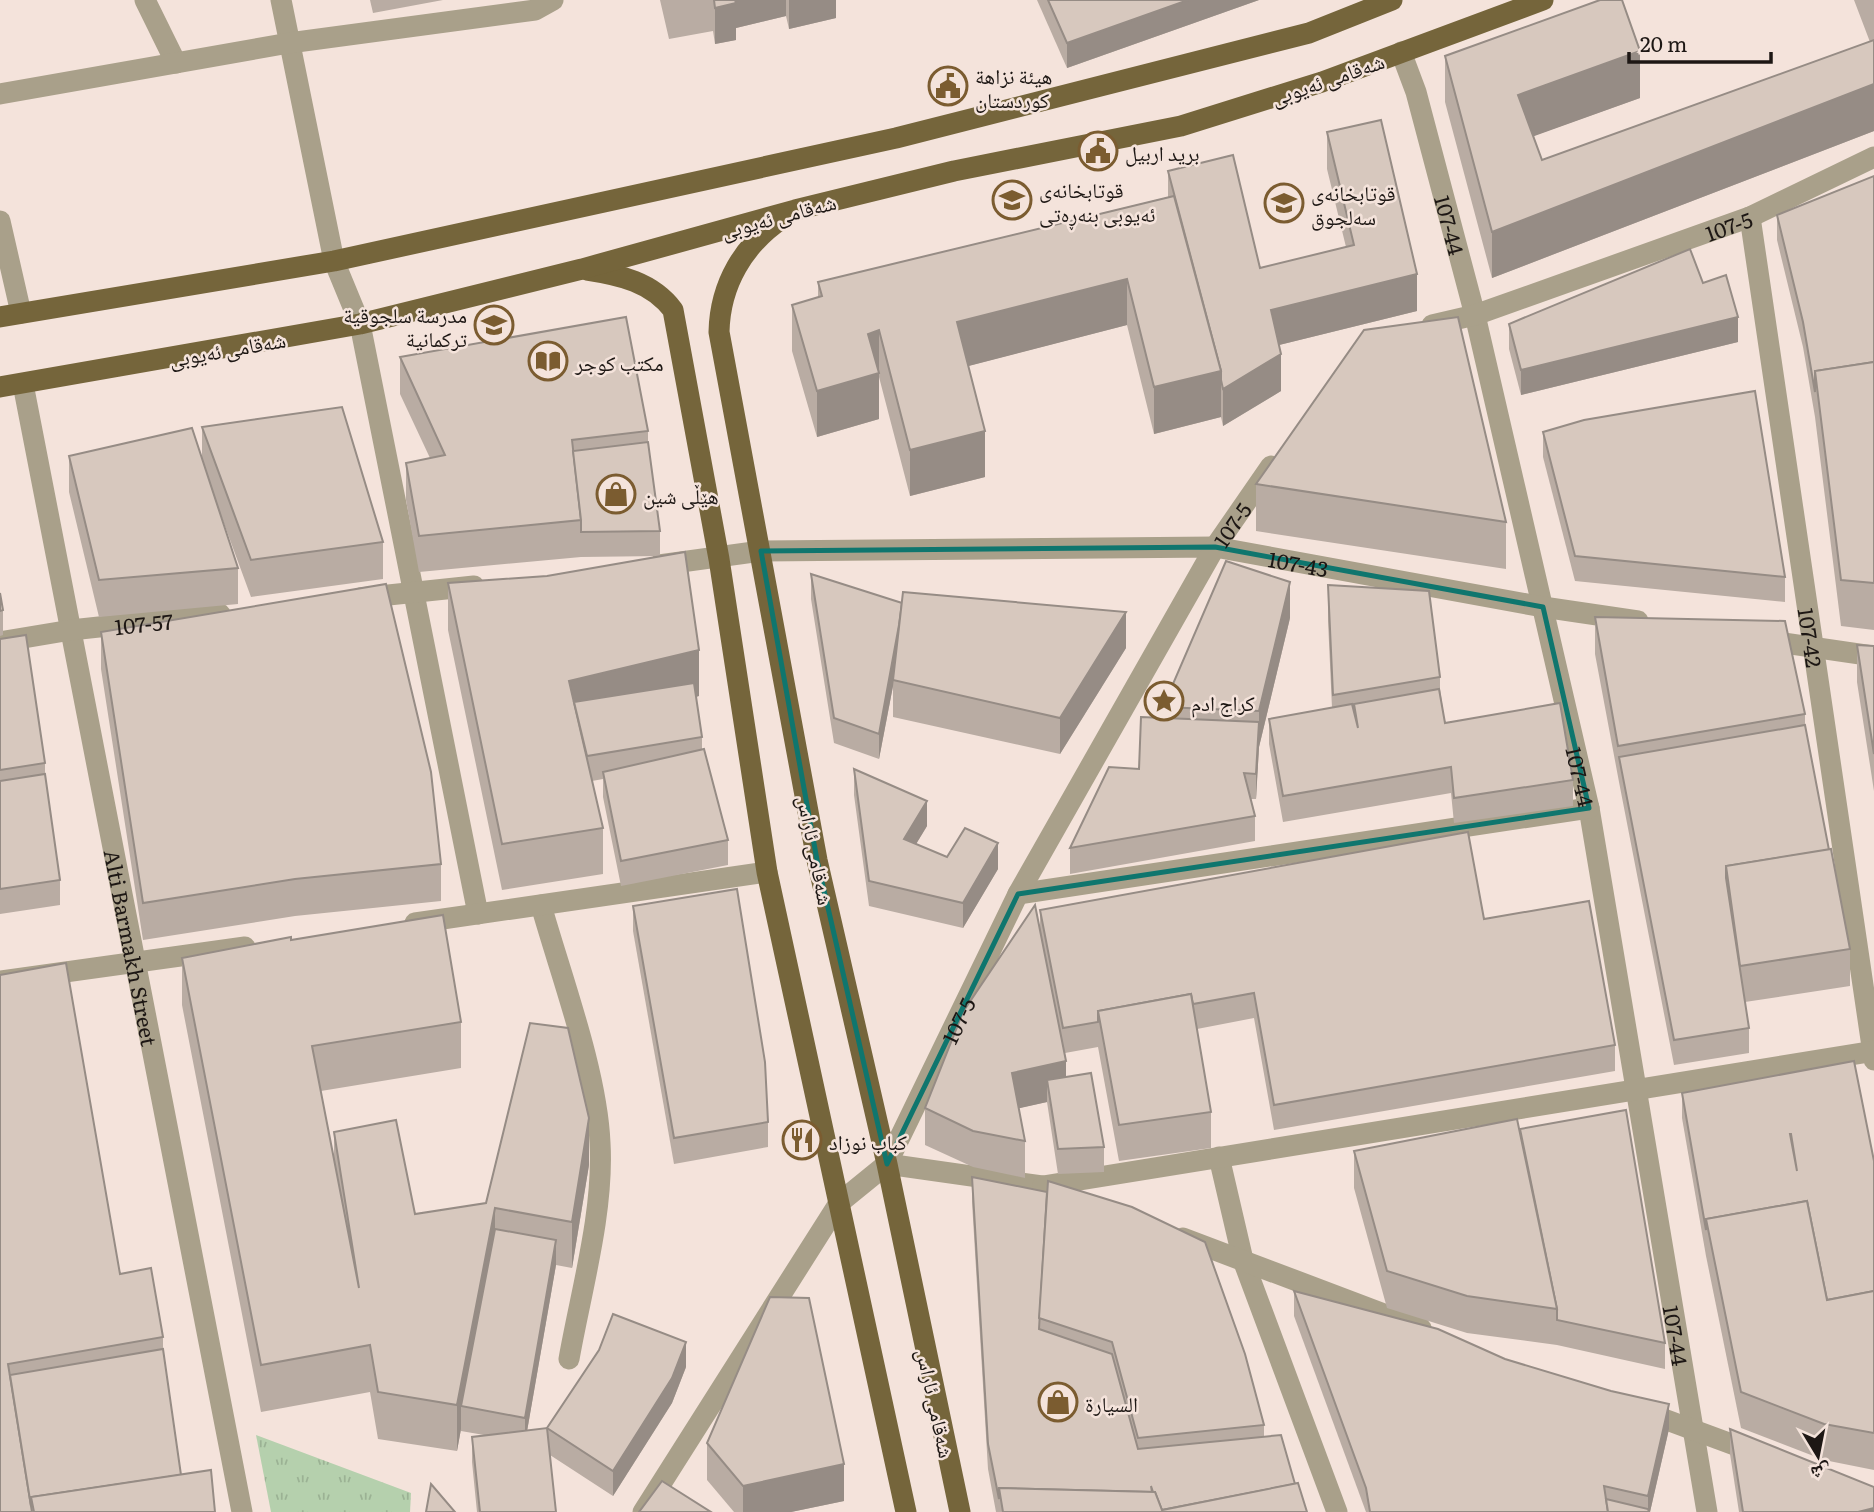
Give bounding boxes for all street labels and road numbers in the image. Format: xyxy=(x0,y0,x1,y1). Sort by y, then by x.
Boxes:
street label: شەقامی ئەیوبی xyxy=(1266,44,1388,112)
street label: شەقامی ئەیوبی xyxy=(717,185,839,245)
street label: 107-44 xyxy=(1428,191,1474,258)
street label: 107-5 xyxy=(1700,202,1756,247)
street label: شەقامی ئەیوبی xyxy=(166,322,288,374)
street label: 107-5 xyxy=(1205,495,1257,553)
street label: 107-43 xyxy=(1266,542,1331,583)
street label: 107-57 xyxy=(113,604,175,641)
street label: 107-42 xyxy=(1792,606,1832,669)
street label: 107-44 xyxy=(1560,743,1604,810)
street label: شەقامی ئاراس xyxy=(791,793,843,907)
street label: Alti Barmakh Street xyxy=(98,847,167,1049)
street label: 107-5 xyxy=(932,991,981,1048)
street label: 107-44 xyxy=(1657,1303,1698,1368)
street label: شەقامی ئاراس xyxy=(910,1345,964,1461)

